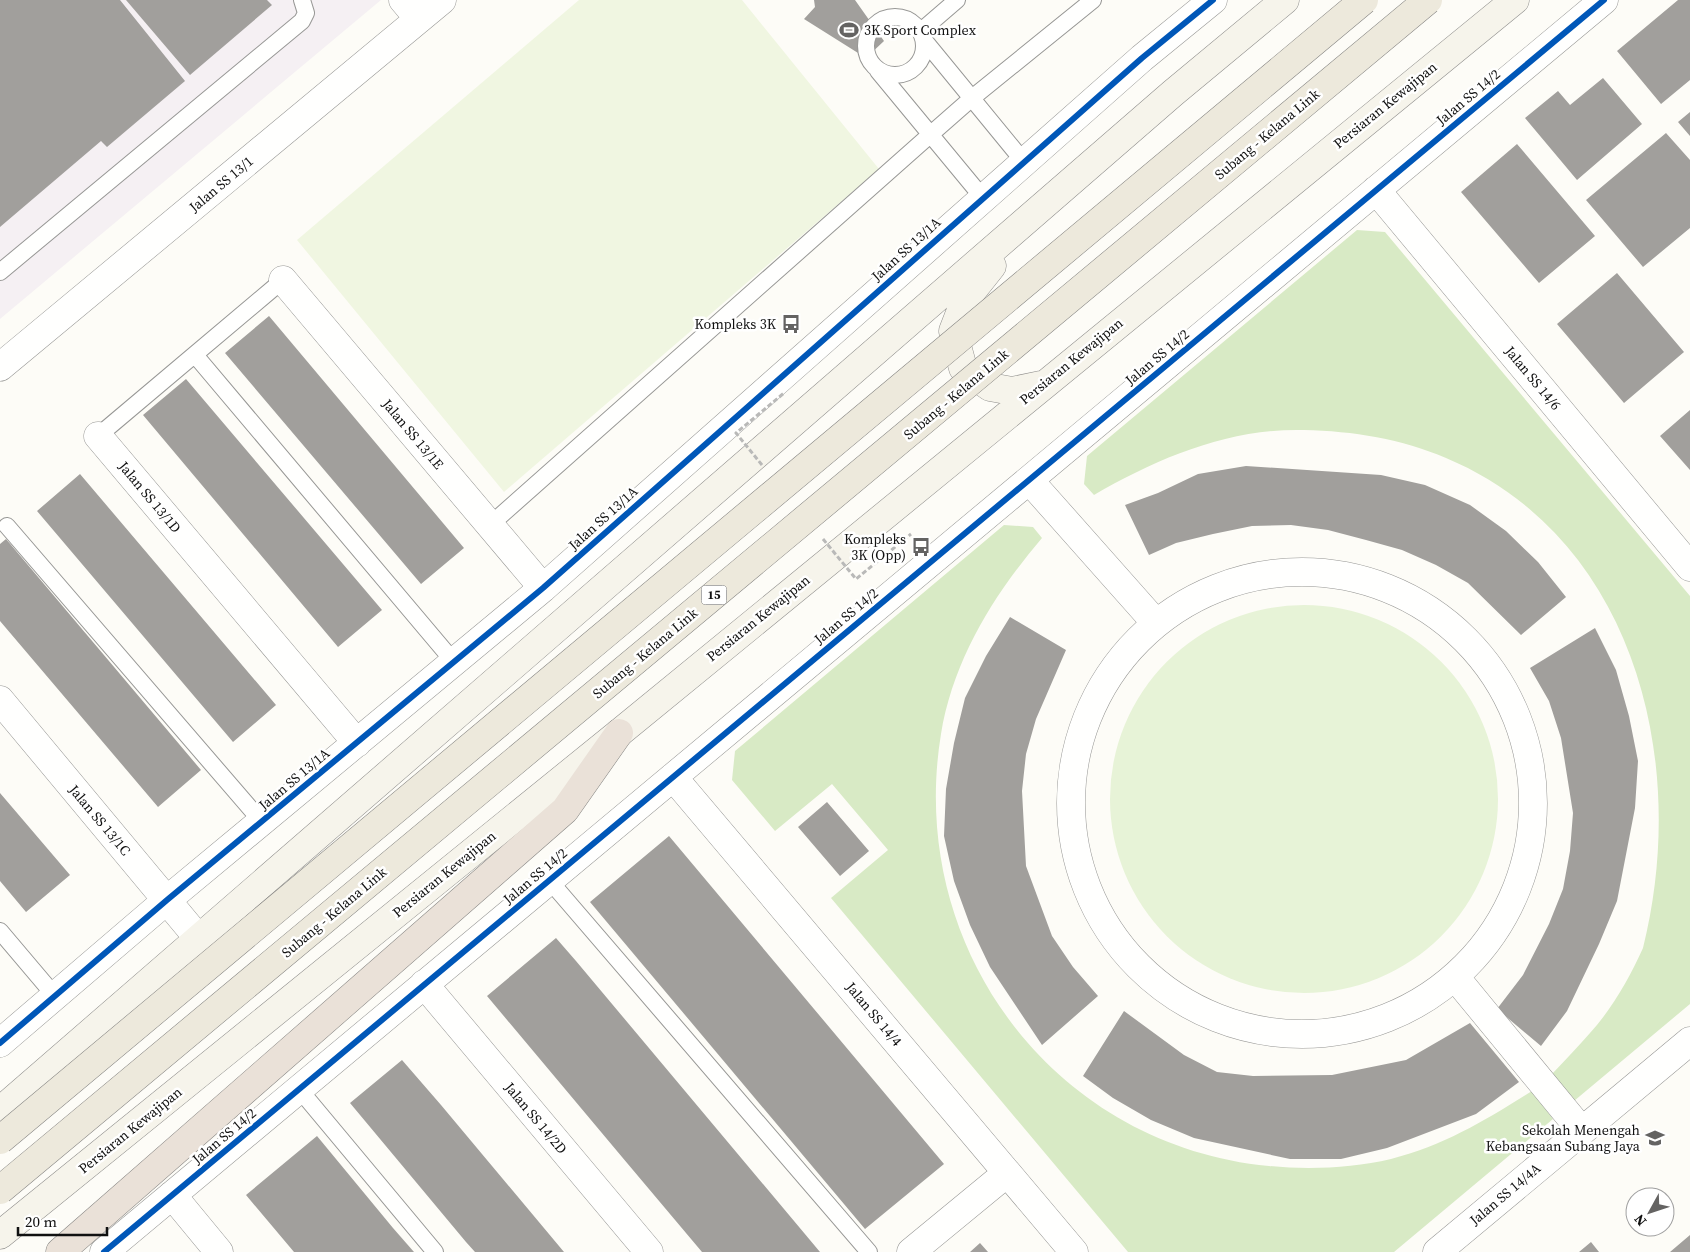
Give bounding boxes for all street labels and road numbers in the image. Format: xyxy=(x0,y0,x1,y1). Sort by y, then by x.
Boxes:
street label: Persiaran Kewajipan xyxy=(1329,57,1441,153)
street label: Jalan SS 14/2 xyxy=(1431,64,1504,130)
street label: Subang - Kelana Link xyxy=(1210,84,1324,184)
street label: Jalan SS 13/1 xyxy=(184,151,257,217)
street label: Jalan SS 13/1A xyxy=(866,212,946,286)
street label: Persiaran Kewajipan xyxy=(1015,313,1127,409)
street label: Jalan SS 14/2 xyxy=(1120,324,1193,390)
street label: Jalan SS 14/6 xyxy=(1500,341,1566,414)
street label: Subang - Kelana Link xyxy=(899,344,1013,444)
street label: Jalan SS 13/1E xyxy=(377,394,448,474)
street label: Jalan SS 13/1D xyxy=(113,456,186,537)
street label: Jalan SS 13/1A xyxy=(563,481,643,555)
street label: Persiaran Kewajipan xyxy=(702,570,814,666)
street label: Jalan SS 14/2 xyxy=(809,583,882,649)
road number: 15 xyxy=(702,586,726,604)
street label: Subang - Kelana Link xyxy=(588,603,702,703)
street label: Jalan SS 13/1A xyxy=(253,743,334,815)
street label: Jalan SS 13/1C xyxy=(64,780,136,860)
street label: Persiaran Kewajipan xyxy=(388,826,500,922)
street label: Jalan SS 14/2 xyxy=(498,843,571,909)
street label: Subang - Kelana Link xyxy=(277,862,391,962)
street label: Jalan SS 14/4 xyxy=(841,977,907,1050)
street label: Jalan SS 14/2D xyxy=(499,1077,572,1158)
street label: Persiaran Kewajipan xyxy=(74,1082,186,1178)
street label: Jalan SS 14/2 xyxy=(187,1103,260,1169)
street label: Jalan SS 14/4A xyxy=(1464,1158,1545,1230)

